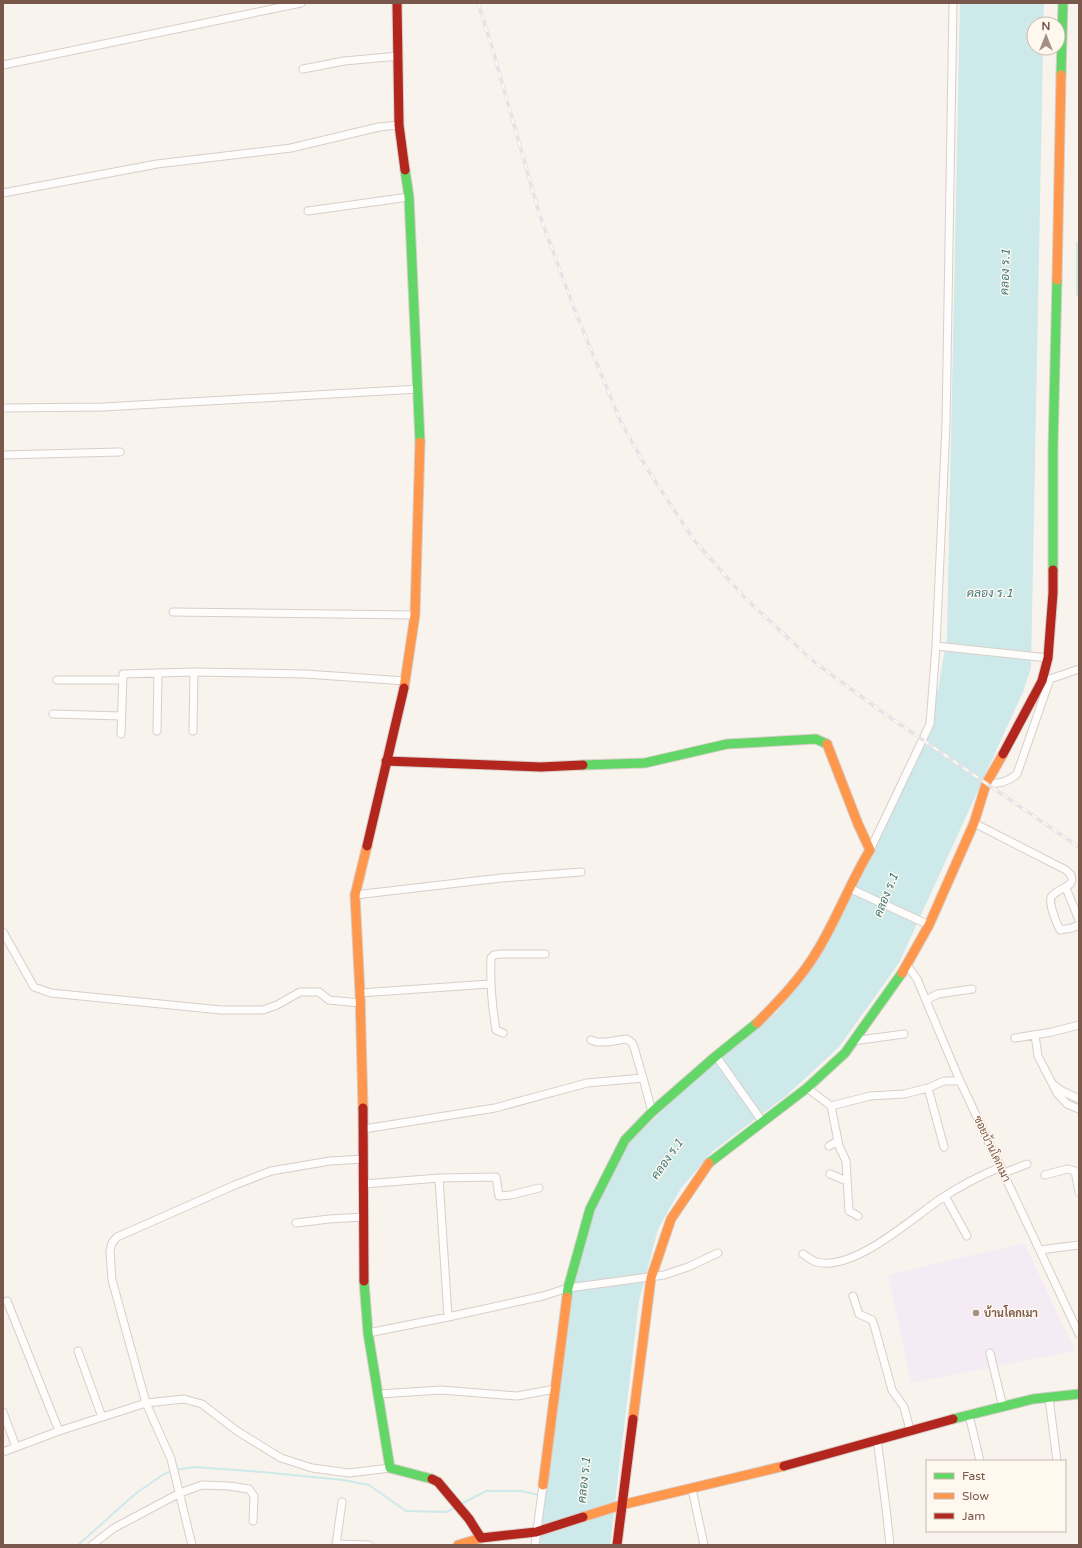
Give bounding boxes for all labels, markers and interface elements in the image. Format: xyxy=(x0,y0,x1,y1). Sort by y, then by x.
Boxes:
north arrow xyxy=(1026,16,1066,56)
text: N xyxy=(1042,20,1050,33)
water label: คลอง ร.1 xyxy=(997,249,1013,295)
water label: คลอง ร.1 xyxy=(967,586,1013,600)
water label: คลอง ร.1 xyxy=(871,871,901,919)
street label: ซอยบ้านโคกเมา xyxy=(971,1113,1015,1184)
water label: คลอง ร.1 xyxy=(648,1136,686,1182)
place label: บ้านโคกเมา xyxy=(984,1305,1038,1320)
marker: บ้านโคกเมา xyxy=(971,1308,981,1318)
water label: คลอง ร.1 xyxy=(575,1456,593,1504)
legend xyxy=(926,1460,1066,1532)
text: Fast xyxy=(962,1469,986,1483)
text: Slow xyxy=(962,1489,989,1503)
text: Jam xyxy=(962,1509,985,1523)

